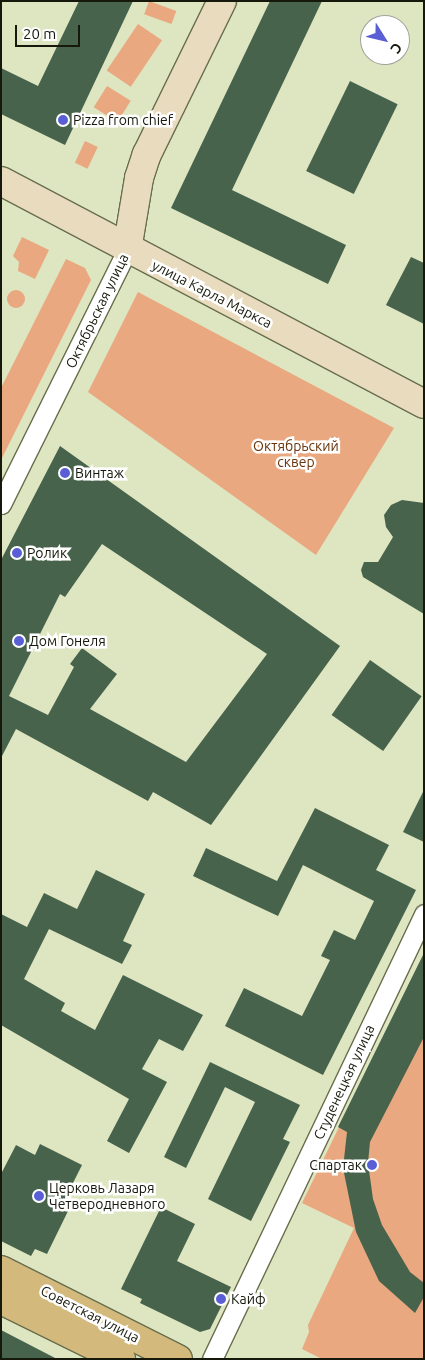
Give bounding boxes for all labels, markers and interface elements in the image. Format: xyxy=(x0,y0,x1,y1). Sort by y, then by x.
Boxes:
scale bar xyxy=(18,15,82,47)
north arrow xyxy=(360,15,410,65)
text: 20 m xyxy=(23,25,56,42)
text: С xyxy=(387,40,405,57)
place label: Pizza from chief xyxy=(73,112,173,128)
marker: Pizza from chief xyxy=(57,114,69,126)
street label: Октябрьская улица xyxy=(62,251,132,371)
street label: улица Карла Маркса xyxy=(149,256,275,332)
park label: Октябрьский сквер xyxy=(253,438,339,471)
place label: Винтаж xyxy=(75,465,124,481)
marker: Винтаж xyxy=(59,467,71,479)
place label: Ролик xyxy=(27,545,67,561)
marker: Ролик xyxy=(11,547,23,559)
place label: Дом Гонеля xyxy=(29,633,106,649)
marker: Дом Гонеля xyxy=(13,635,25,647)
street label: Студенецкая улица xyxy=(310,1022,378,1142)
place label: Спартак xyxy=(309,1157,362,1173)
marker: Спартак xyxy=(366,1159,378,1171)
place label: Церковь Лазаря Четверодневного xyxy=(49,1180,165,1212)
marker: Церковь Лазаря Четверодневного xyxy=(33,1190,45,1202)
street label: Советская улица xyxy=(38,1282,142,1346)
place label: Кайф xyxy=(231,1291,266,1307)
marker: Кайф xyxy=(215,1293,227,1305)

